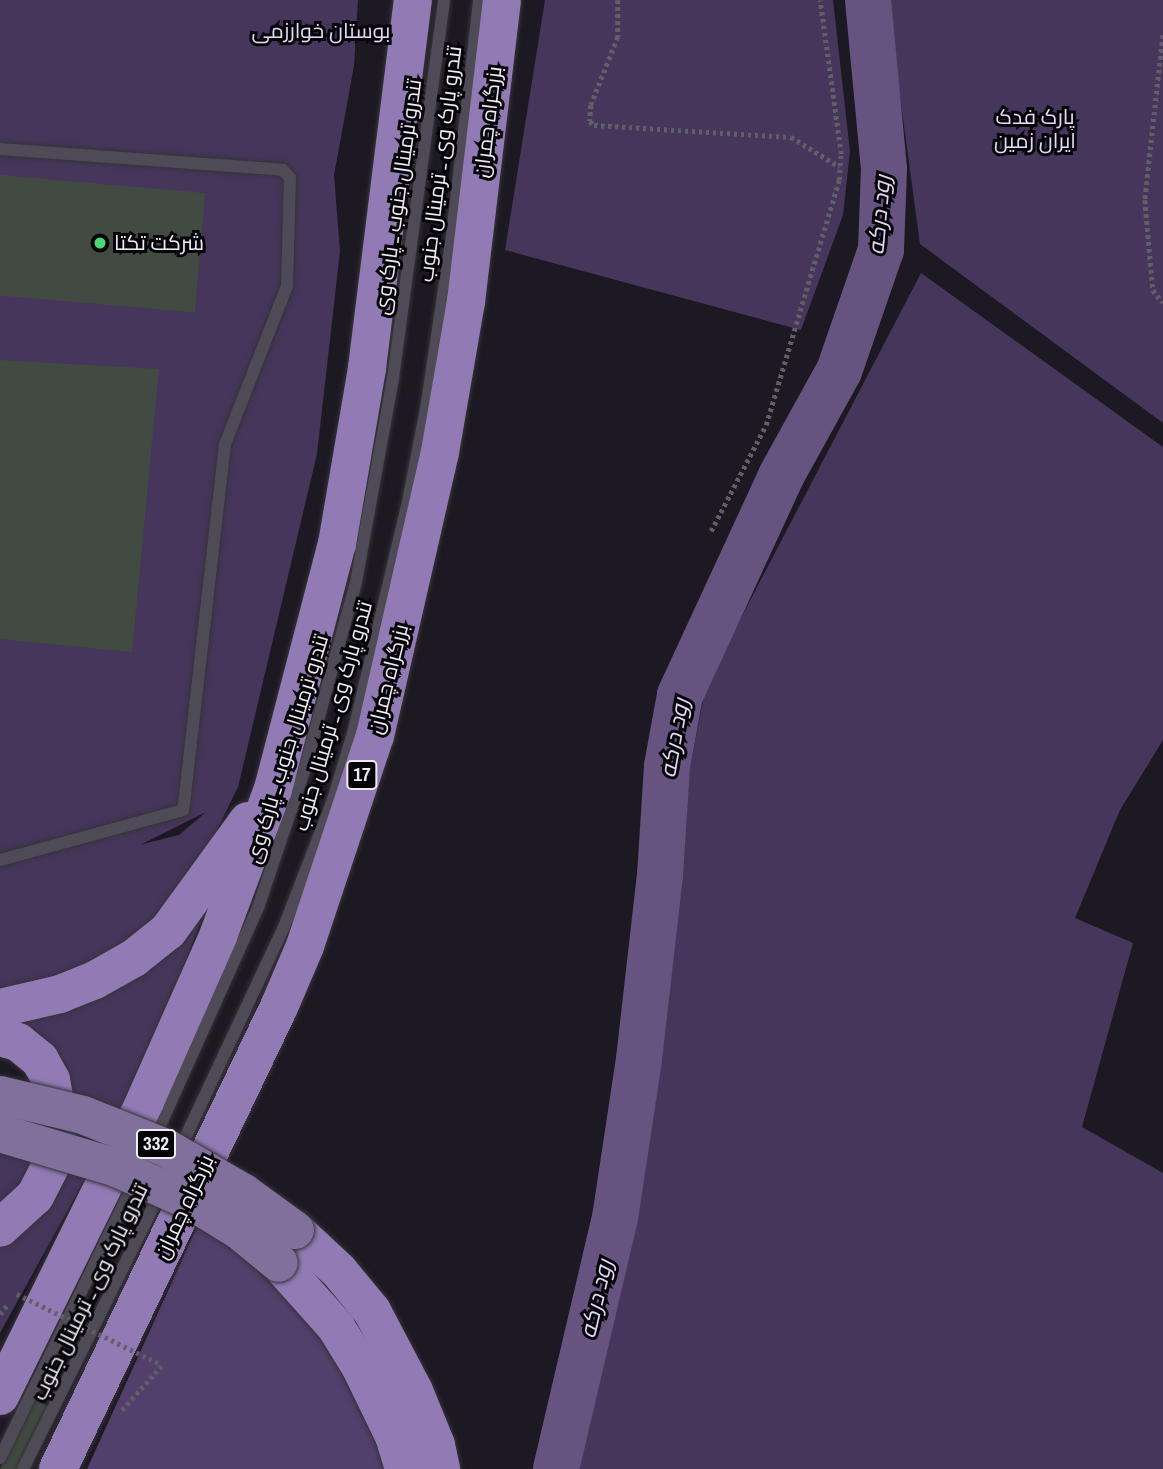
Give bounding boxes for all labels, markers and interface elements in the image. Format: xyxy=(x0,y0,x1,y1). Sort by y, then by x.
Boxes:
park label: بوستان خوارزمی xyxy=(252,18,390,44)
street label: تندرو پارک وی ـ ترمینال جنوب xyxy=(413,45,467,283)
street label: بزرگراه چمران xyxy=(469,65,507,179)
street label: تندرو ترمینال جنوب ـ پارک وی xyxy=(369,78,427,316)
park label: پارک فدک ایران زمین xyxy=(994,104,1076,154)
water label: رود درکه xyxy=(862,174,896,256)
place label: شرکت تکتا xyxy=(114,230,204,256)
marker: شرکت تکتا xyxy=(92,235,108,251)
street label: تندرو پارک وی ـ ترمینال جنوب xyxy=(288,598,378,834)
street label: بزرگراه چمران xyxy=(362,621,414,737)
street label: تندرو ترمینال جنوب ـ پارک وی xyxy=(240,632,334,866)
water label: رود درکه xyxy=(653,696,695,780)
road number: 17 xyxy=(346,760,378,790)
road number: 332 xyxy=(135,1128,177,1160)
street label: بزرگراه چمران xyxy=(149,1151,219,1263)
street label: تندرو پارک وی ـ ترمینال جنوب xyxy=(27,1180,153,1404)
water label: رود درکه xyxy=(574,1257,618,1341)

